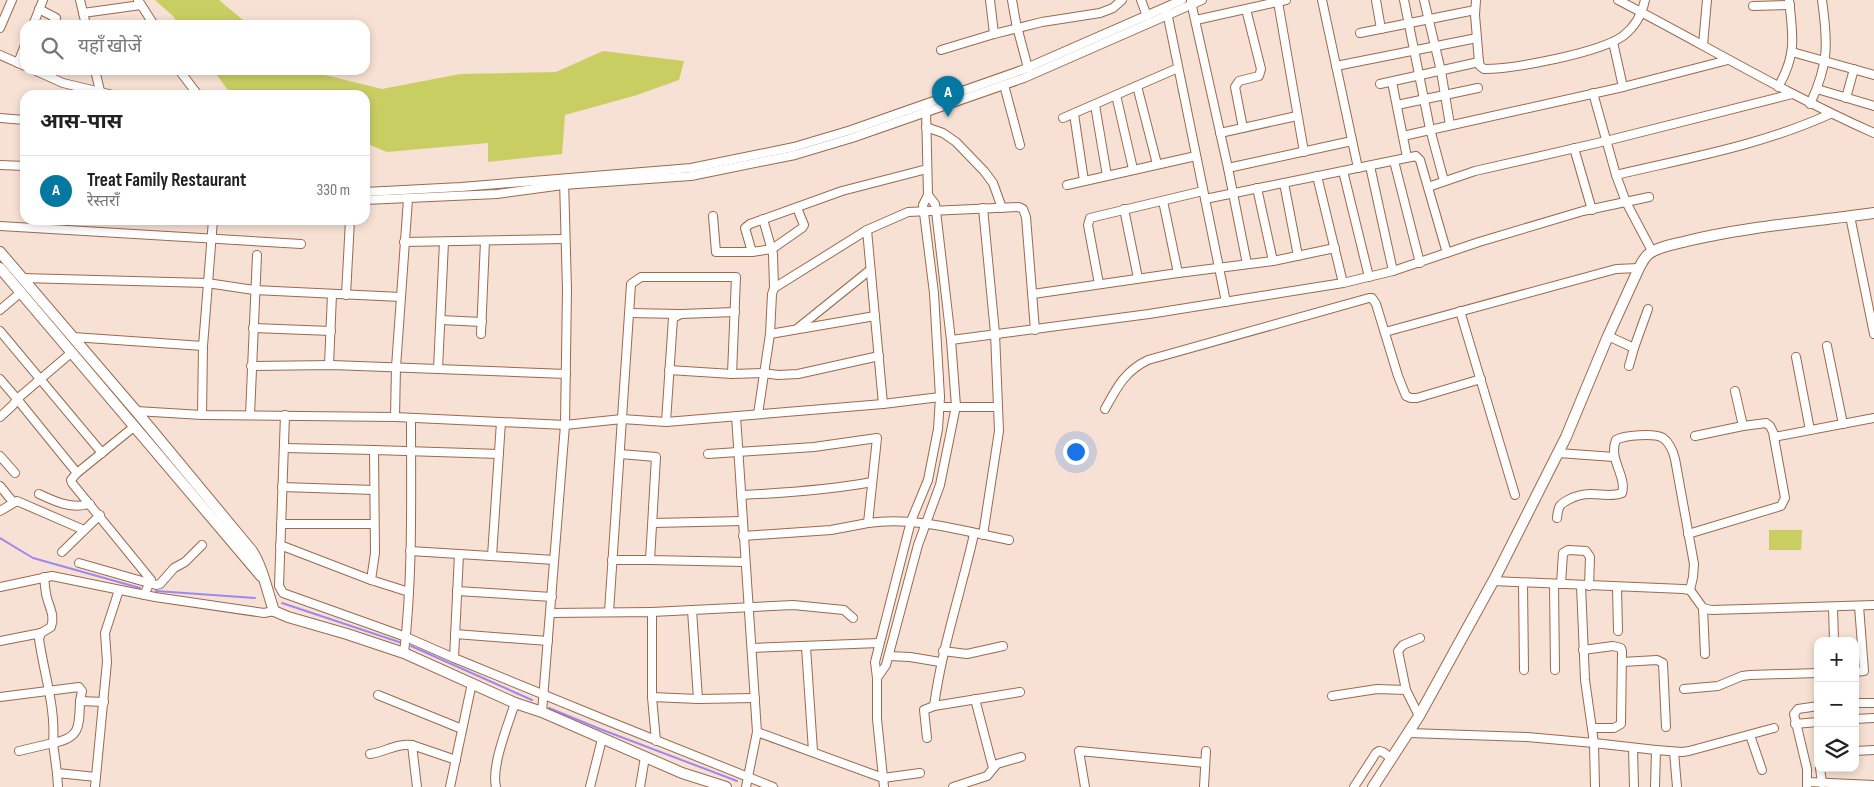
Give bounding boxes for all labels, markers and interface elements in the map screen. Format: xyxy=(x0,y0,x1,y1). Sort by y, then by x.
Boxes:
search box xyxy=(20,20,370,75)
icon: search xyxy=(38,34,66,62)
text: यहाँ खोजें xyxy=(78,35,142,58)
pin: A xyxy=(932,76,964,117)
text: आस-पास xyxy=(40,109,122,134)
text: Treat Family Restaurant xyxy=(87,169,246,192)
text: A xyxy=(52,181,60,200)
text: 330 m xyxy=(317,181,350,200)
text: रेस्तराँ xyxy=(87,192,120,211)
your location xyxy=(1063,439,1089,465)
map controls xyxy=(1814,637,1859,772)
button: + xyxy=(1814,637,1859,682)
button: − xyxy=(1814,682,1859,727)
button: layers xyxy=(1814,727,1859,772)

